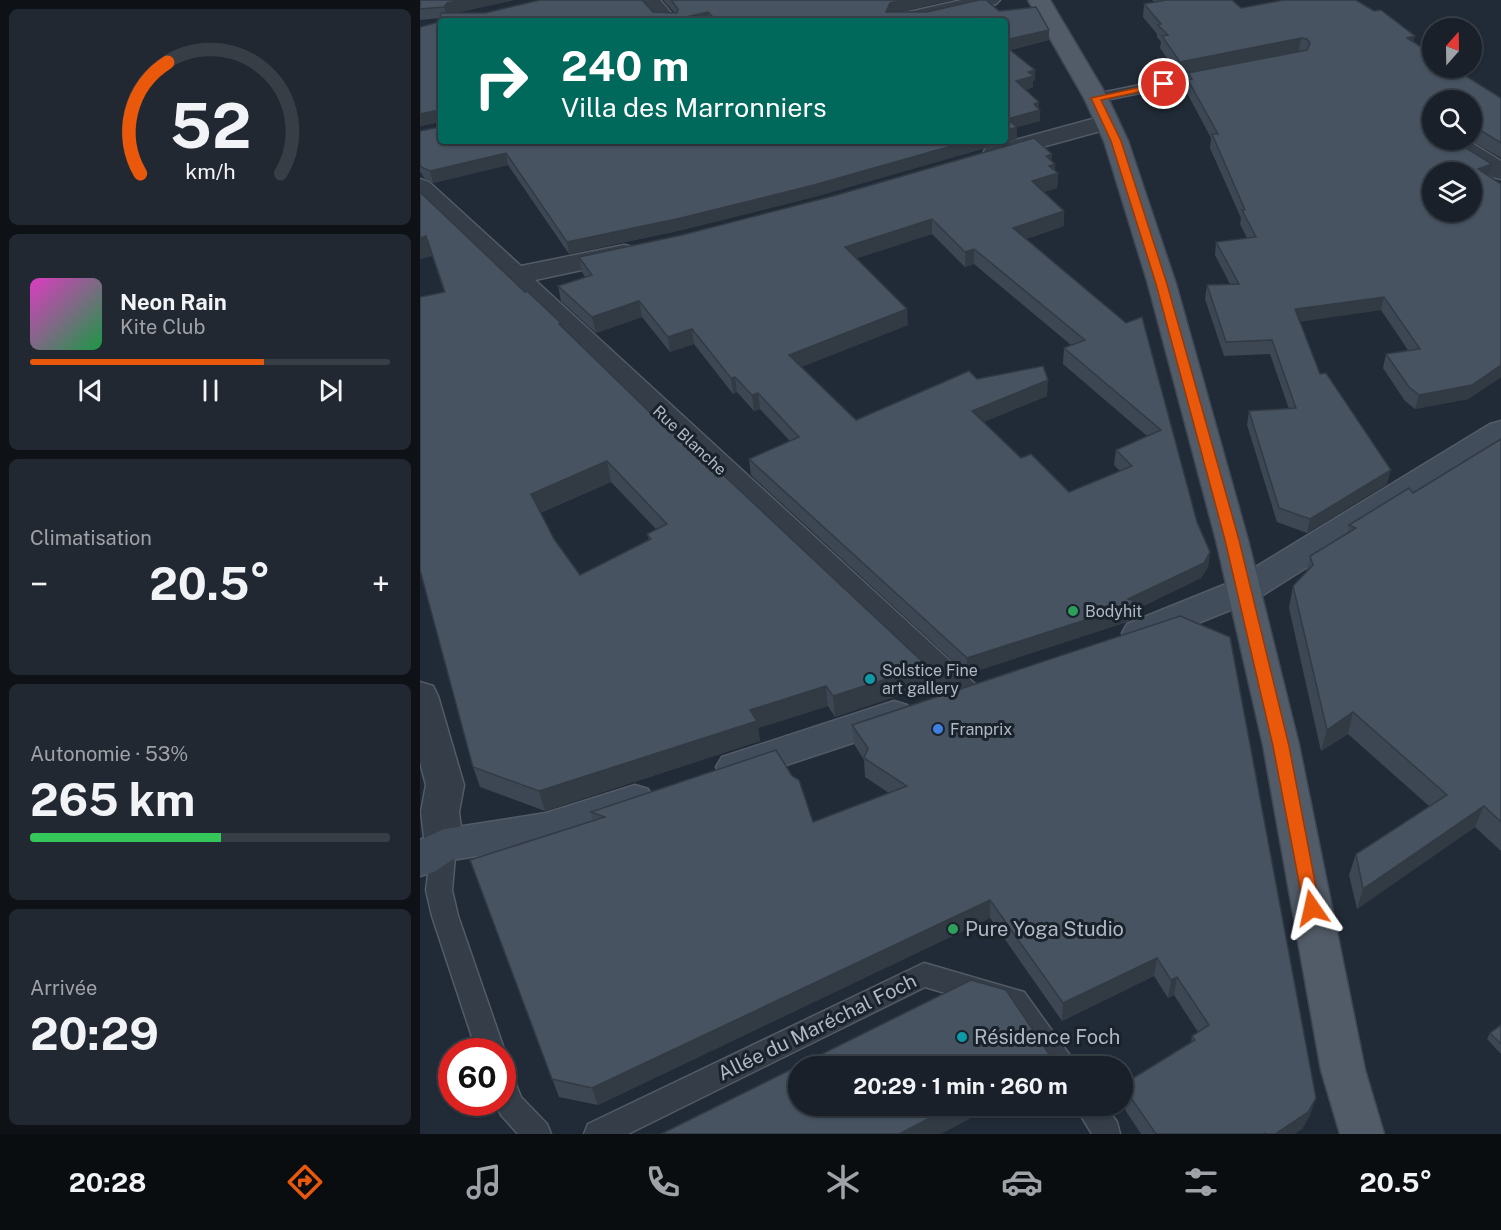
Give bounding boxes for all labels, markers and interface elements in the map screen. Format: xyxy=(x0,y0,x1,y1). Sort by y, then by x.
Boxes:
north arrow xyxy=(1422,18,1482,78)
map controls xyxy=(1422,18,1482,222)
text: 240 m xyxy=(561,41,689,90)
icon: right xyxy=(462,42,540,120)
pin xyxy=(1138,58,1189,109)
icon: arrive xyxy=(1147,67,1180,100)
text: 52 xyxy=(169,89,251,162)
button: search xyxy=(1422,90,1482,150)
text: Villa des Marronniers xyxy=(561,91,827,123)
text: km/h xyxy=(185,159,235,184)
button: layers xyxy=(1422,162,1482,222)
text: Neon Rain xyxy=(120,289,227,315)
text: Kite Club xyxy=(120,315,205,339)
icon: previous xyxy=(74,374,107,407)
icon: pause xyxy=(194,374,227,407)
icon: next xyxy=(314,374,347,407)
street label: Rue Blanche xyxy=(649,402,730,479)
text: Climatisation xyxy=(30,526,152,550)
text: 20.5° xyxy=(149,557,271,610)
text: − xyxy=(30,565,48,603)
text: + xyxy=(372,565,390,603)
place label: Bodyhit xyxy=(1085,602,1142,621)
marker: Bodyhit xyxy=(1066,604,1080,618)
place label: Solstice Fine art gallery xyxy=(882,661,978,698)
marker: Solstice Fine art gallery xyxy=(863,672,877,686)
place label: Franprix xyxy=(950,720,1012,739)
marker: Franprix xyxy=(931,722,945,736)
text: Autonomie · 53% xyxy=(30,742,188,766)
text: 265 km xyxy=(30,773,195,826)
position arrow xyxy=(1280,876,1344,940)
place label: Pure Yoga Studio xyxy=(965,917,1124,941)
marker: Pure Yoga Studio xyxy=(946,922,960,936)
street label: Allée du Maréchal Foch xyxy=(714,968,920,1086)
text: Arrivée xyxy=(30,976,97,1000)
text: 20:29 xyxy=(30,1007,159,1060)
place label: Résidence Foch xyxy=(974,1025,1120,1049)
marker: Résidence Foch xyxy=(955,1030,969,1044)
speed limit sign: 60 xyxy=(438,1038,516,1116)
text: 20:29 · 1 min · 260 m xyxy=(853,1073,1068,1099)
icon: directions xyxy=(284,1161,326,1203)
icon: music xyxy=(463,1161,505,1203)
icon: phone xyxy=(642,1161,684,1203)
icon: climate xyxy=(822,1161,864,1203)
icon: car xyxy=(1001,1161,1043,1203)
icon: filters xyxy=(1180,1161,1222,1203)
text: 20:28 xyxy=(69,1166,146,1198)
text: 20.5° xyxy=(1359,1166,1432,1198)

